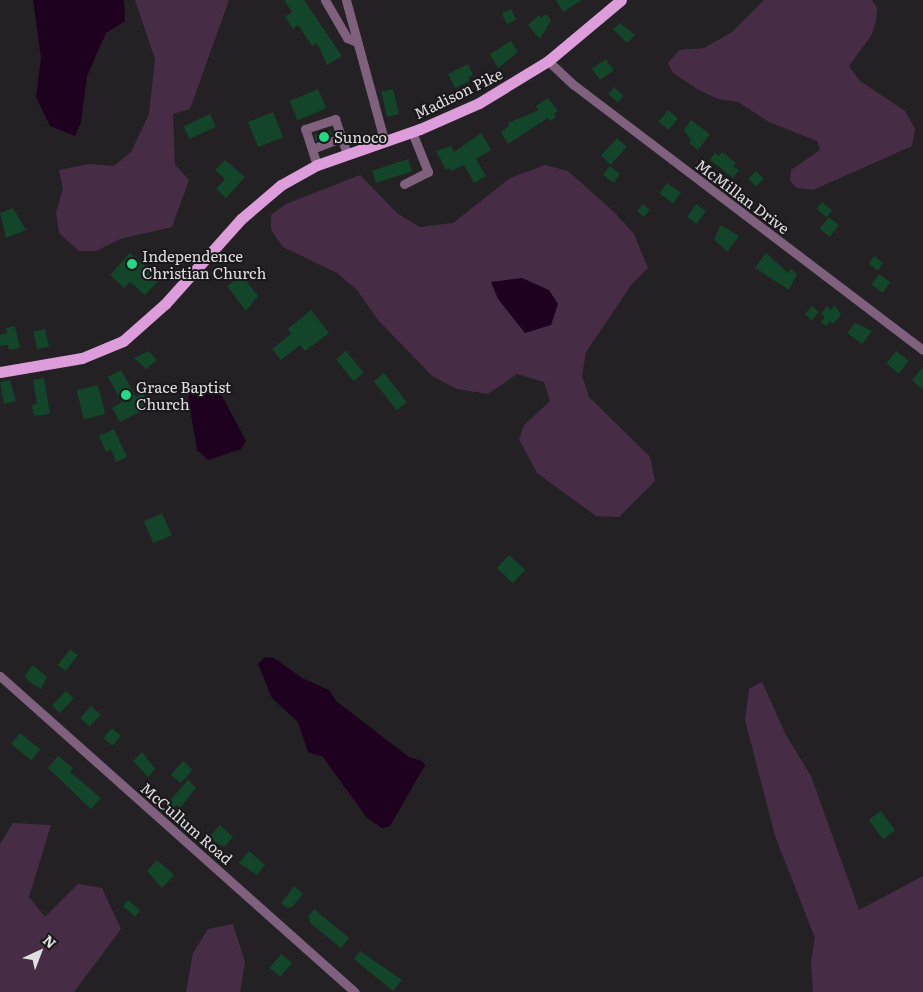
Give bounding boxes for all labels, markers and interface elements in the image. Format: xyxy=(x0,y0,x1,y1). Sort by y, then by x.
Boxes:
street label: Madison Pike xyxy=(411,64,505,122)
place label: Sunoco xyxy=(334,128,387,146)
marker: Sunoco xyxy=(318,131,330,143)
street label: McMillan Drive xyxy=(693,155,793,237)
place label: Independence Christian Church xyxy=(142,246,266,281)
marker: Independence Christian Church xyxy=(126,258,138,270)
place label: Grace Baptist Church xyxy=(136,377,231,412)
marker: Grace Baptist Church xyxy=(120,389,132,401)
street label: McCullum Road xyxy=(138,778,236,868)
north arrow xyxy=(15,927,65,977)
text: N xyxy=(39,930,61,952)

